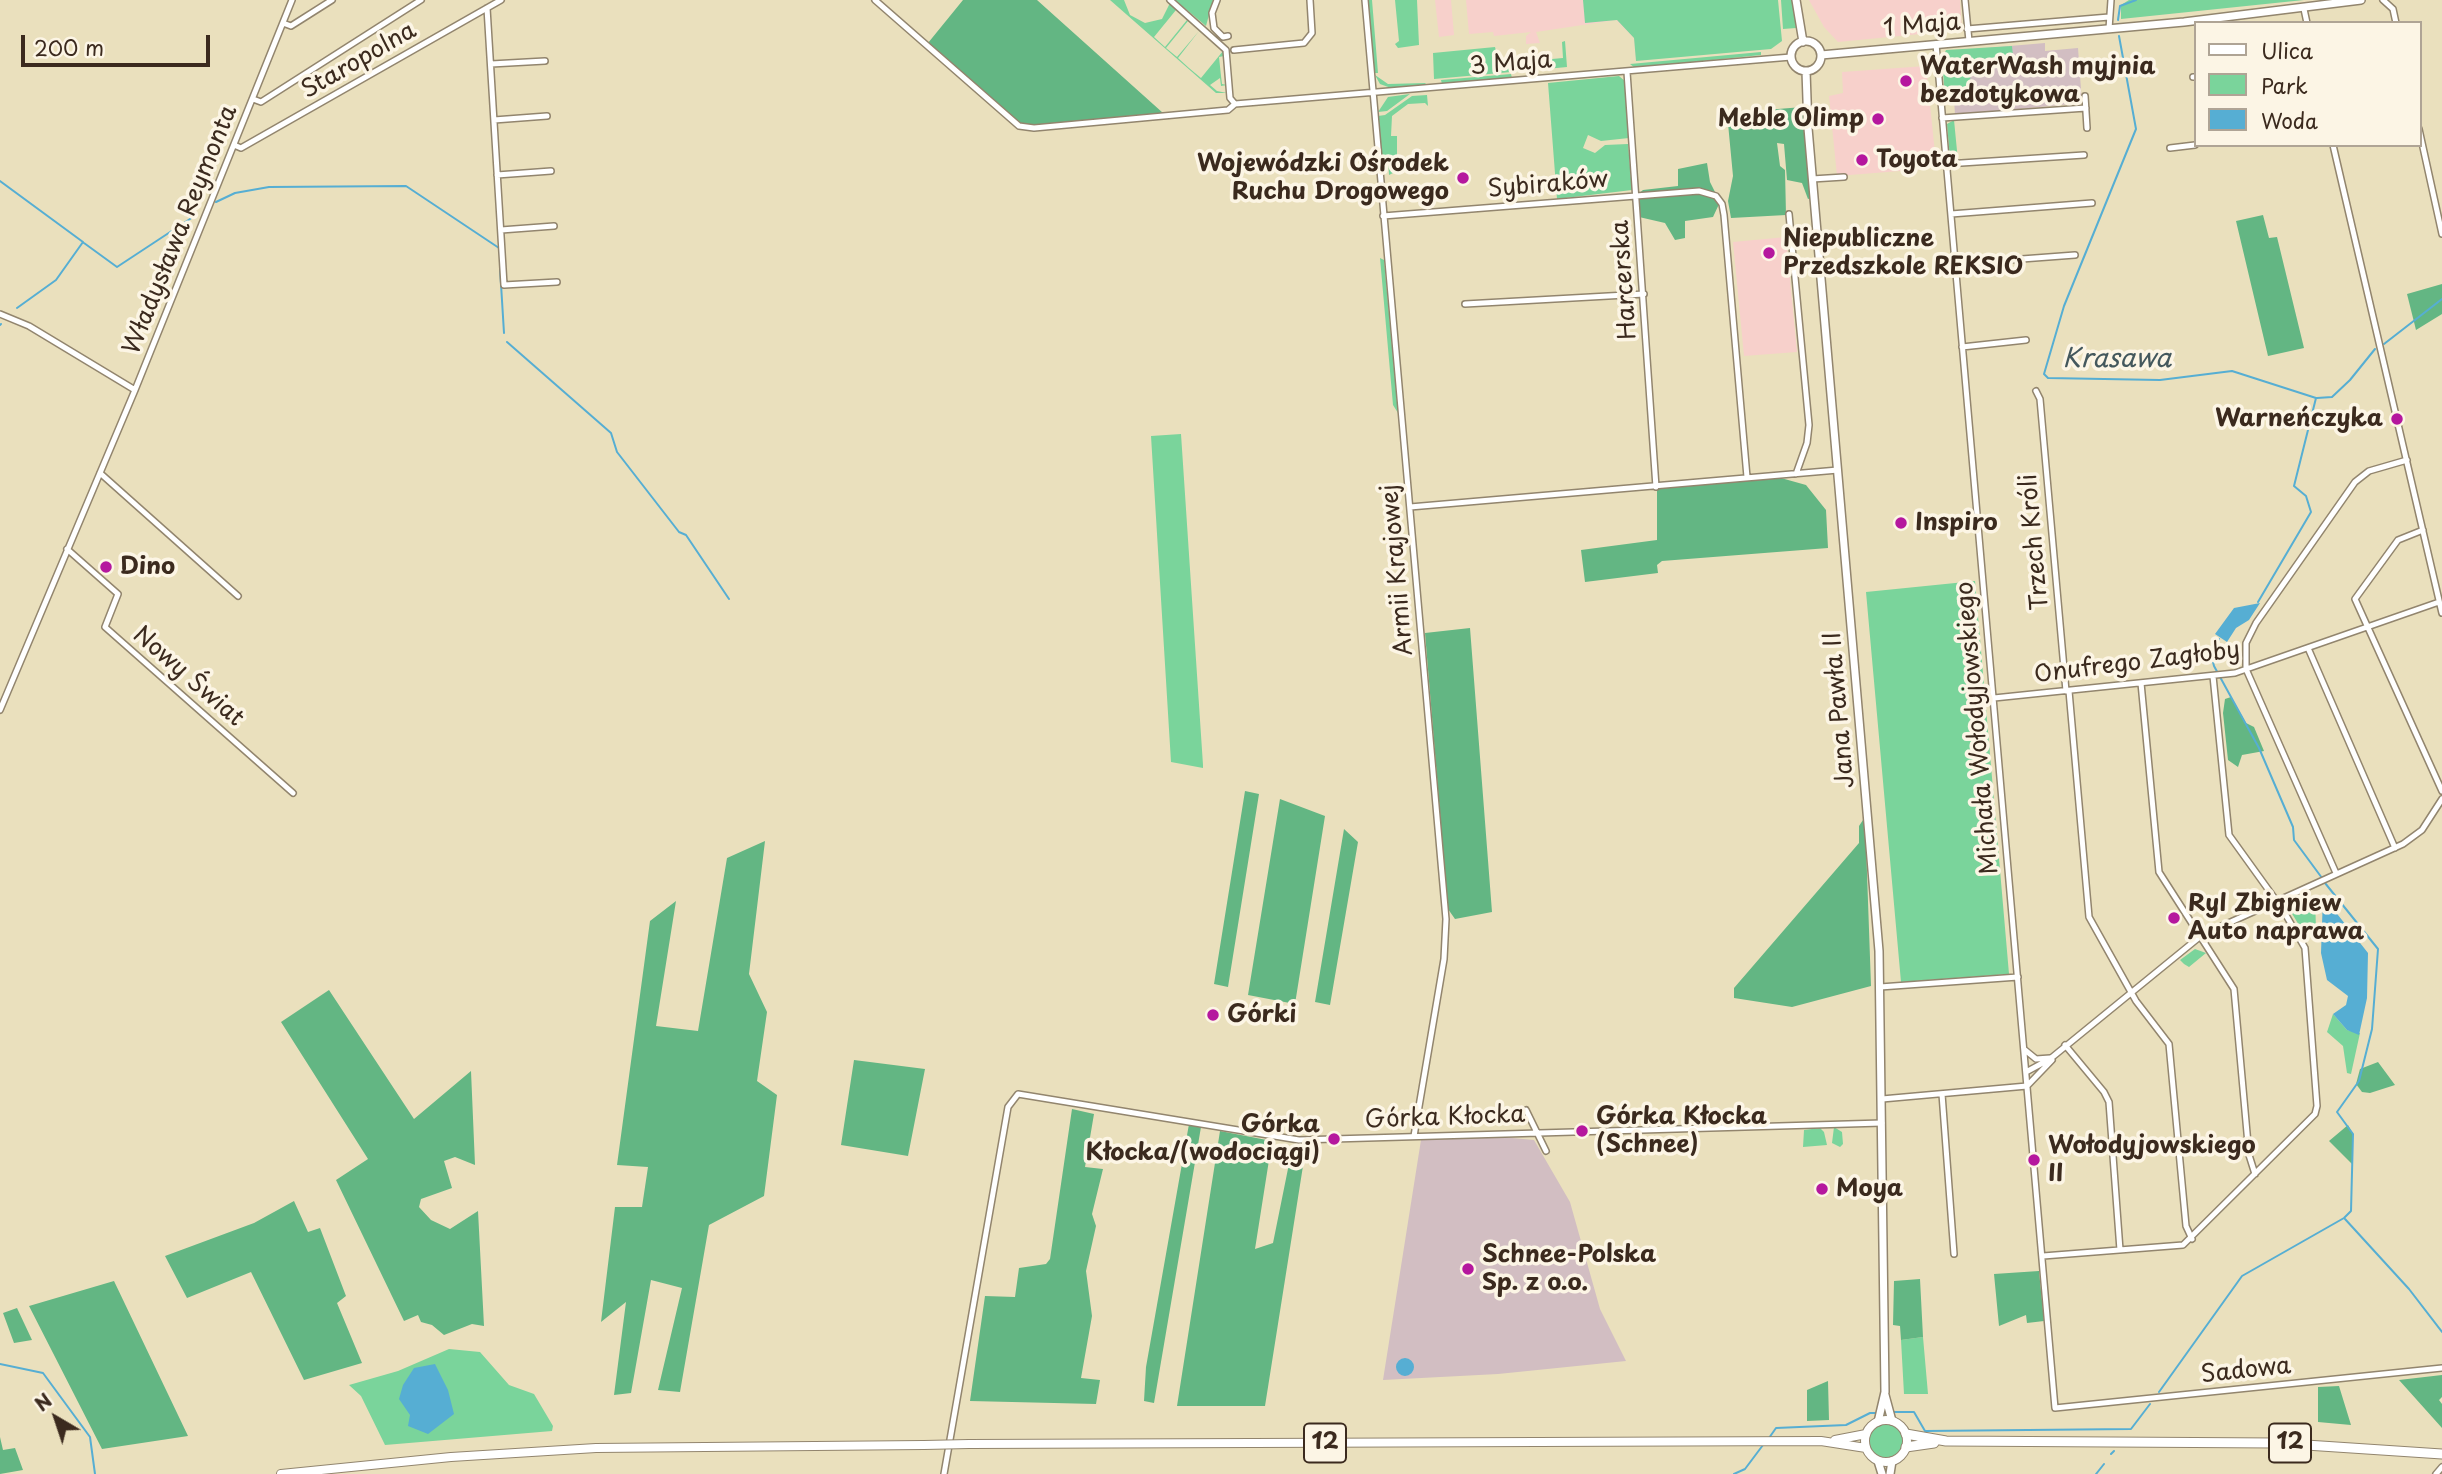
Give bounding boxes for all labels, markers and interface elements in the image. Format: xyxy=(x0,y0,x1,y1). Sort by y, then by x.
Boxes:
street label: 1 Maja xyxy=(1882,8,1962,44)
street label: Staropolna xyxy=(296,17,422,105)
scale bar xyxy=(24,21,214,65)
legend xyxy=(2194,21,2421,147)
text: 200 m xyxy=(34,31,104,63)
text: Ulica xyxy=(2261,34,2313,66)
street label: 3 Maja xyxy=(1469,46,1553,82)
place label: WaterWash myjnia bezdotykowa xyxy=(1920,53,2156,109)
text: Park xyxy=(2261,69,2308,101)
marker: WaterWash myjnia bezdotykowa xyxy=(1898,73,1914,89)
street label: Władysława Reymonta xyxy=(118,101,244,359)
text: Woda xyxy=(2261,104,2318,136)
place label: Meble Olimp xyxy=(1718,105,1864,133)
marker: Meble Olimp xyxy=(1870,111,1886,127)
place label: Toyota xyxy=(1876,146,1958,174)
place label: Wojewódzki Ośrodek Ruchu Drogowego xyxy=(1197,150,1449,206)
marker: Toyota xyxy=(1854,152,1870,168)
street label: Sybiraków xyxy=(1487,165,1609,205)
marker: Wojewódzki Ośrodek Ruchu Drogowego xyxy=(1455,170,1471,186)
street label: Harcerska xyxy=(1606,219,1644,341)
place label: Niepubliczne Przedszkole REKSIO xyxy=(1783,225,2023,281)
marker: Niepubliczne Przedszkole REKSIO xyxy=(1761,245,1777,261)
water label: Krasawa xyxy=(2063,344,2171,376)
place label: Warneńczyka xyxy=(2215,405,2383,433)
marker: Warneńczyka xyxy=(2389,411,2405,427)
street label: Trzech Króli xyxy=(2015,473,2055,611)
street label: Armii Krajowej xyxy=(1376,483,1420,657)
place label: Inspiro xyxy=(1915,509,1998,537)
marker: Inspiro xyxy=(1893,515,1909,531)
place label: Dino xyxy=(120,553,175,581)
marker: Dino xyxy=(98,559,114,575)
street label: Michała Wołodyjowskiego xyxy=(1951,580,2005,876)
street label: Nowy Świat xyxy=(127,621,249,733)
street label: Jana Pawła II xyxy=(1819,631,1861,789)
street label: Onufrego Zagłoby xyxy=(2033,636,2241,690)
place label: Ryl Zbigniew Auto naprawa xyxy=(2188,890,2364,946)
marker: Ryl Zbigniew Auto naprawa xyxy=(2166,910,2182,926)
place label: Górki xyxy=(1227,1001,1296,1029)
marker: Górki xyxy=(1205,1007,1221,1023)
street label: Górka Kłocka xyxy=(1364,1101,1526,1135)
place label: Górka Kłocka (Schnee) xyxy=(1596,1103,1767,1159)
place label: Górka Kłocka/(wodociągi) xyxy=(1086,1111,1320,1167)
marker: Górka Kłocka (Schnee) xyxy=(1574,1123,1590,1139)
marker: Górka Kłocka/(wodociągi) xyxy=(1326,1131,1342,1147)
place label: Wołodyjowskiego II xyxy=(2048,1132,2256,1188)
marker: Wołodyjowskiego II xyxy=(2026,1152,2042,1168)
place label: Moya xyxy=(1836,1175,1903,1203)
marker: Moya xyxy=(1814,1181,1830,1197)
place label: Schnee-Polska Sp. z o.o. xyxy=(1482,1241,1656,1297)
marker: Schnee-Polska Sp. z o.o. xyxy=(1460,1261,1476,1277)
street label: Sadowa xyxy=(2200,1352,2292,1390)
north arrow xyxy=(21,1383,91,1453)
text: N xyxy=(28,1386,57,1417)
road number: 12 xyxy=(1304,1424,1346,1462)
road number: 12 xyxy=(2269,1424,2311,1462)

